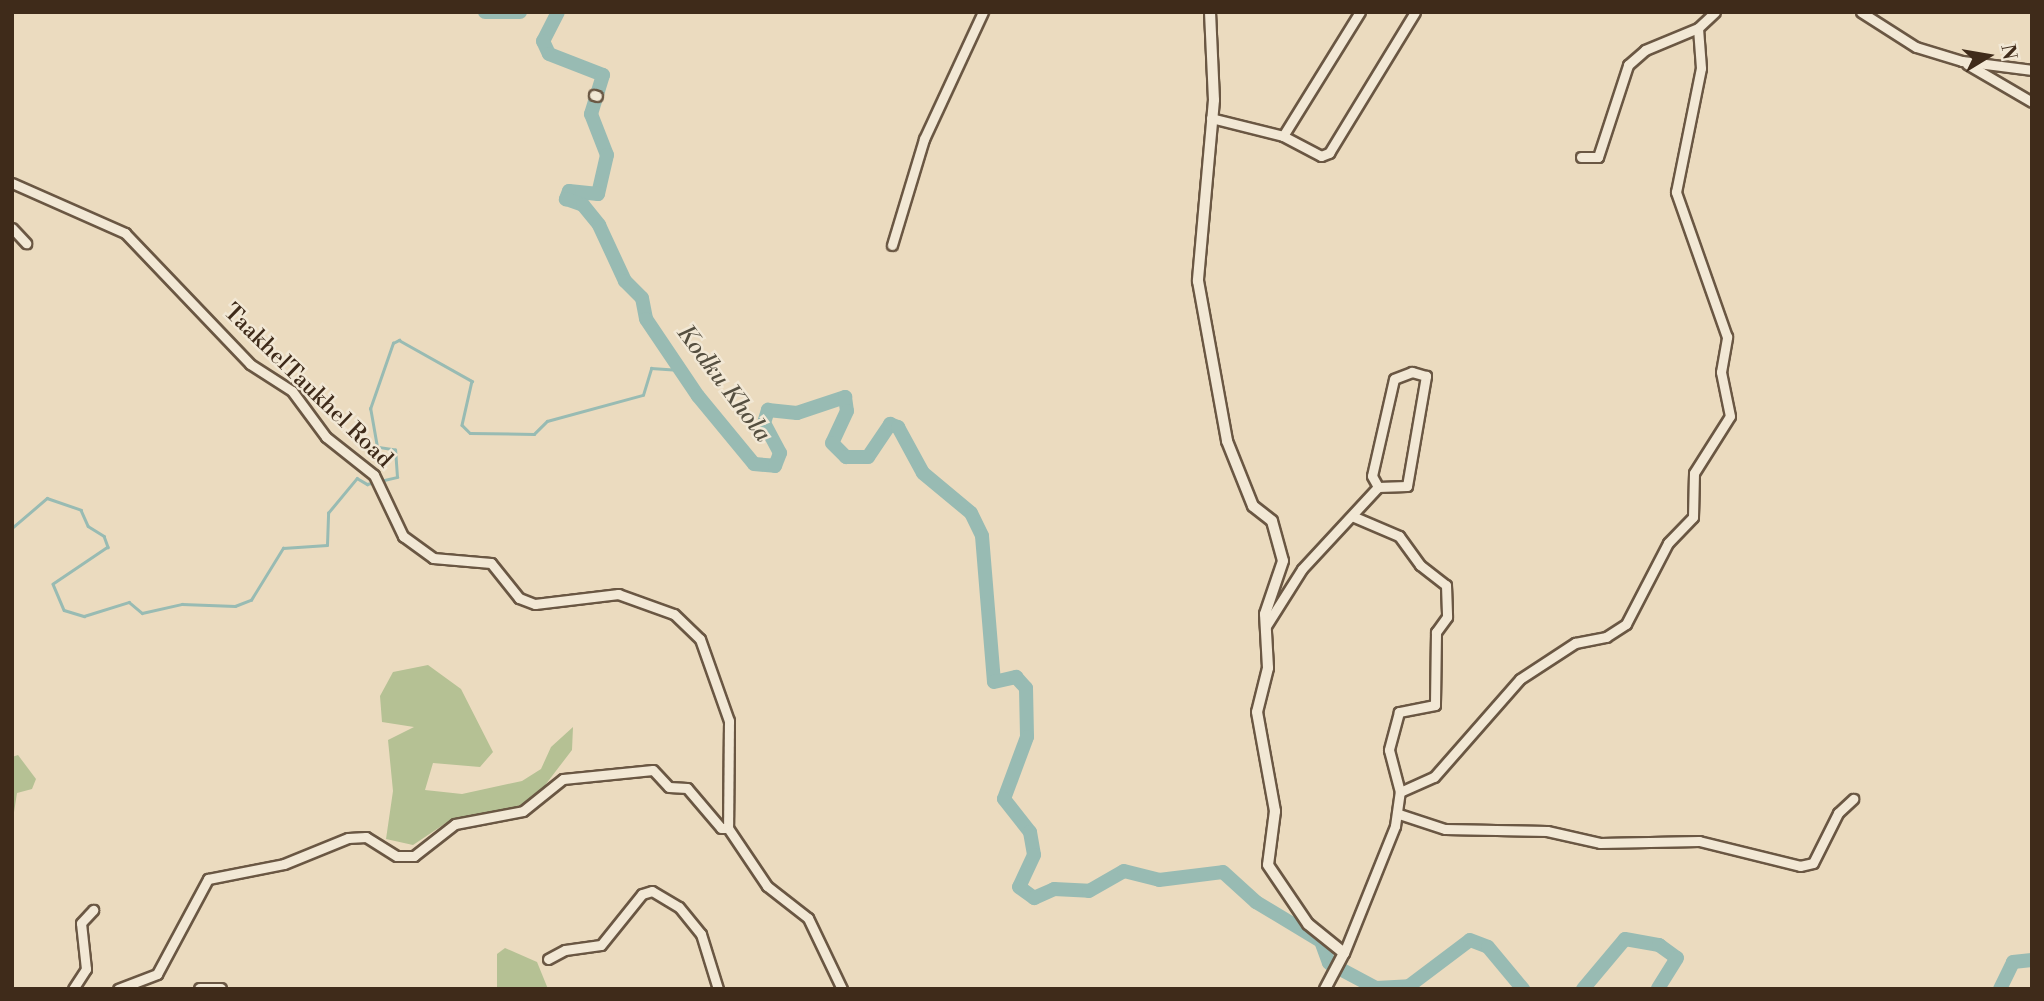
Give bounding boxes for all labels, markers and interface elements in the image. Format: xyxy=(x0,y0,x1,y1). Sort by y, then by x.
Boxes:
north arrow xyxy=(1953,21,2023,91)
text: N xyxy=(1995,42,2022,62)
street label: TaakhelTaukhel Road xyxy=(218,298,398,474)
water label: Kodku Khola xyxy=(670,320,776,448)

